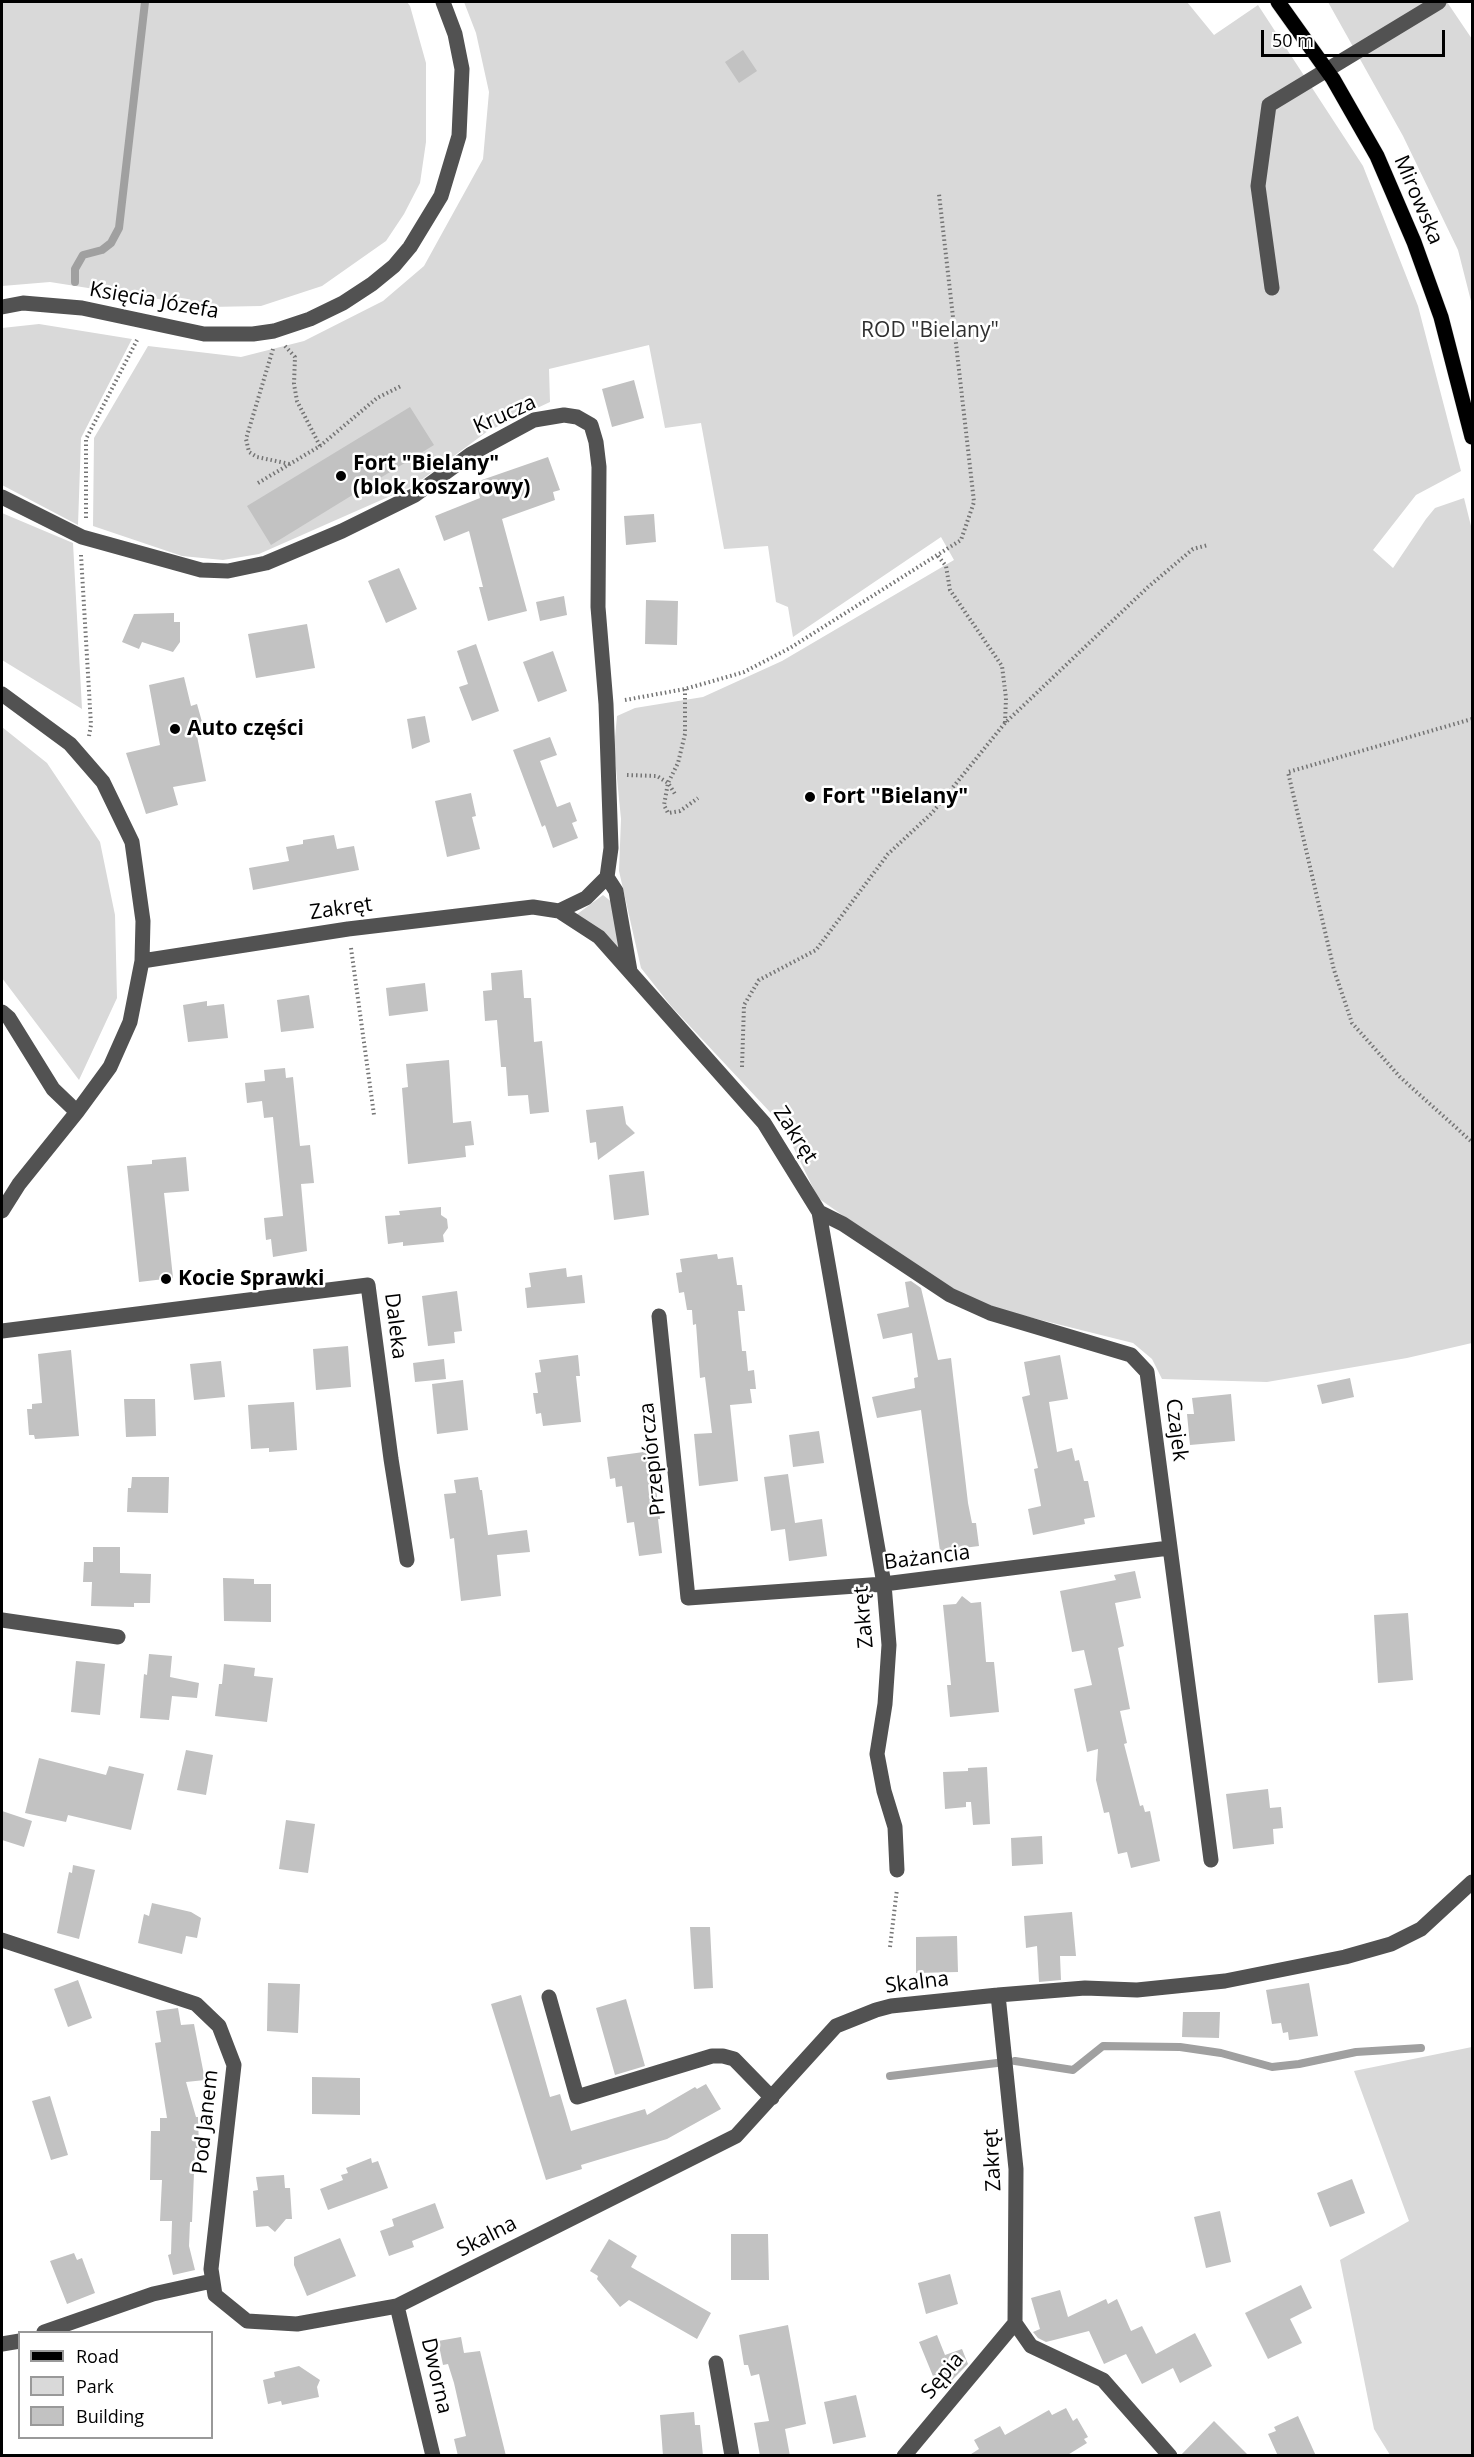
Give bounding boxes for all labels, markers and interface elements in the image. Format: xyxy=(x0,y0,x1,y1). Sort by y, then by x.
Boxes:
scale bar xyxy=(1264,18,1448,56)
text: 50 m xyxy=(1272,28,1314,52)
street label: Mirowska xyxy=(1388,152,1448,248)
street label: Księcia Józefa xyxy=(87,277,221,325)
park label: ROD "Bielany" xyxy=(861,318,999,344)
street label: Krucza xyxy=(470,390,540,440)
place label: Fort "Bielany" (blok koszarowy) xyxy=(353,451,530,501)
marker: Fort "Bielany" (blok koszarowy) xyxy=(334,469,348,483)
place label: Auto części xyxy=(187,716,304,742)
marker: Auto części xyxy=(168,722,182,736)
place label: Fort "Bielany" xyxy=(822,784,968,810)
marker: Fort "Bielany" xyxy=(803,790,817,804)
street label: Zakręt xyxy=(308,892,374,926)
street label: Zakręt xyxy=(767,1102,823,1168)
place label: Kocie Sprawki xyxy=(178,1266,324,1292)
marker: Kocie Sprawki xyxy=(159,1272,173,1286)
street label: Daleka xyxy=(378,1291,412,1361)
street label: Czajek xyxy=(1160,1397,1192,1463)
street label: Przepiórcza xyxy=(635,1401,671,1517)
street label: Bażancia xyxy=(882,1540,972,1576)
street label: Zakręt xyxy=(849,1585,879,1649)
street label: Skalna xyxy=(884,1967,950,1999)
street label: Pod Janem xyxy=(188,2068,224,2176)
street label: Zakręt xyxy=(979,2128,1007,2192)
street label: Skalna xyxy=(453,2211,521,2263)
legend xyxy=(18,2331,213,2439)
street label: Dworna xyxy=(415,2336,457,2416)
text: Road xyxy=(76,2344,119,2368)
street label: Sępia xyxy=(916,2348,970,2404)
text: Park xyxy=(76,2374,114,2398)
text: Building xyxy=(76,2404,144,2428)

